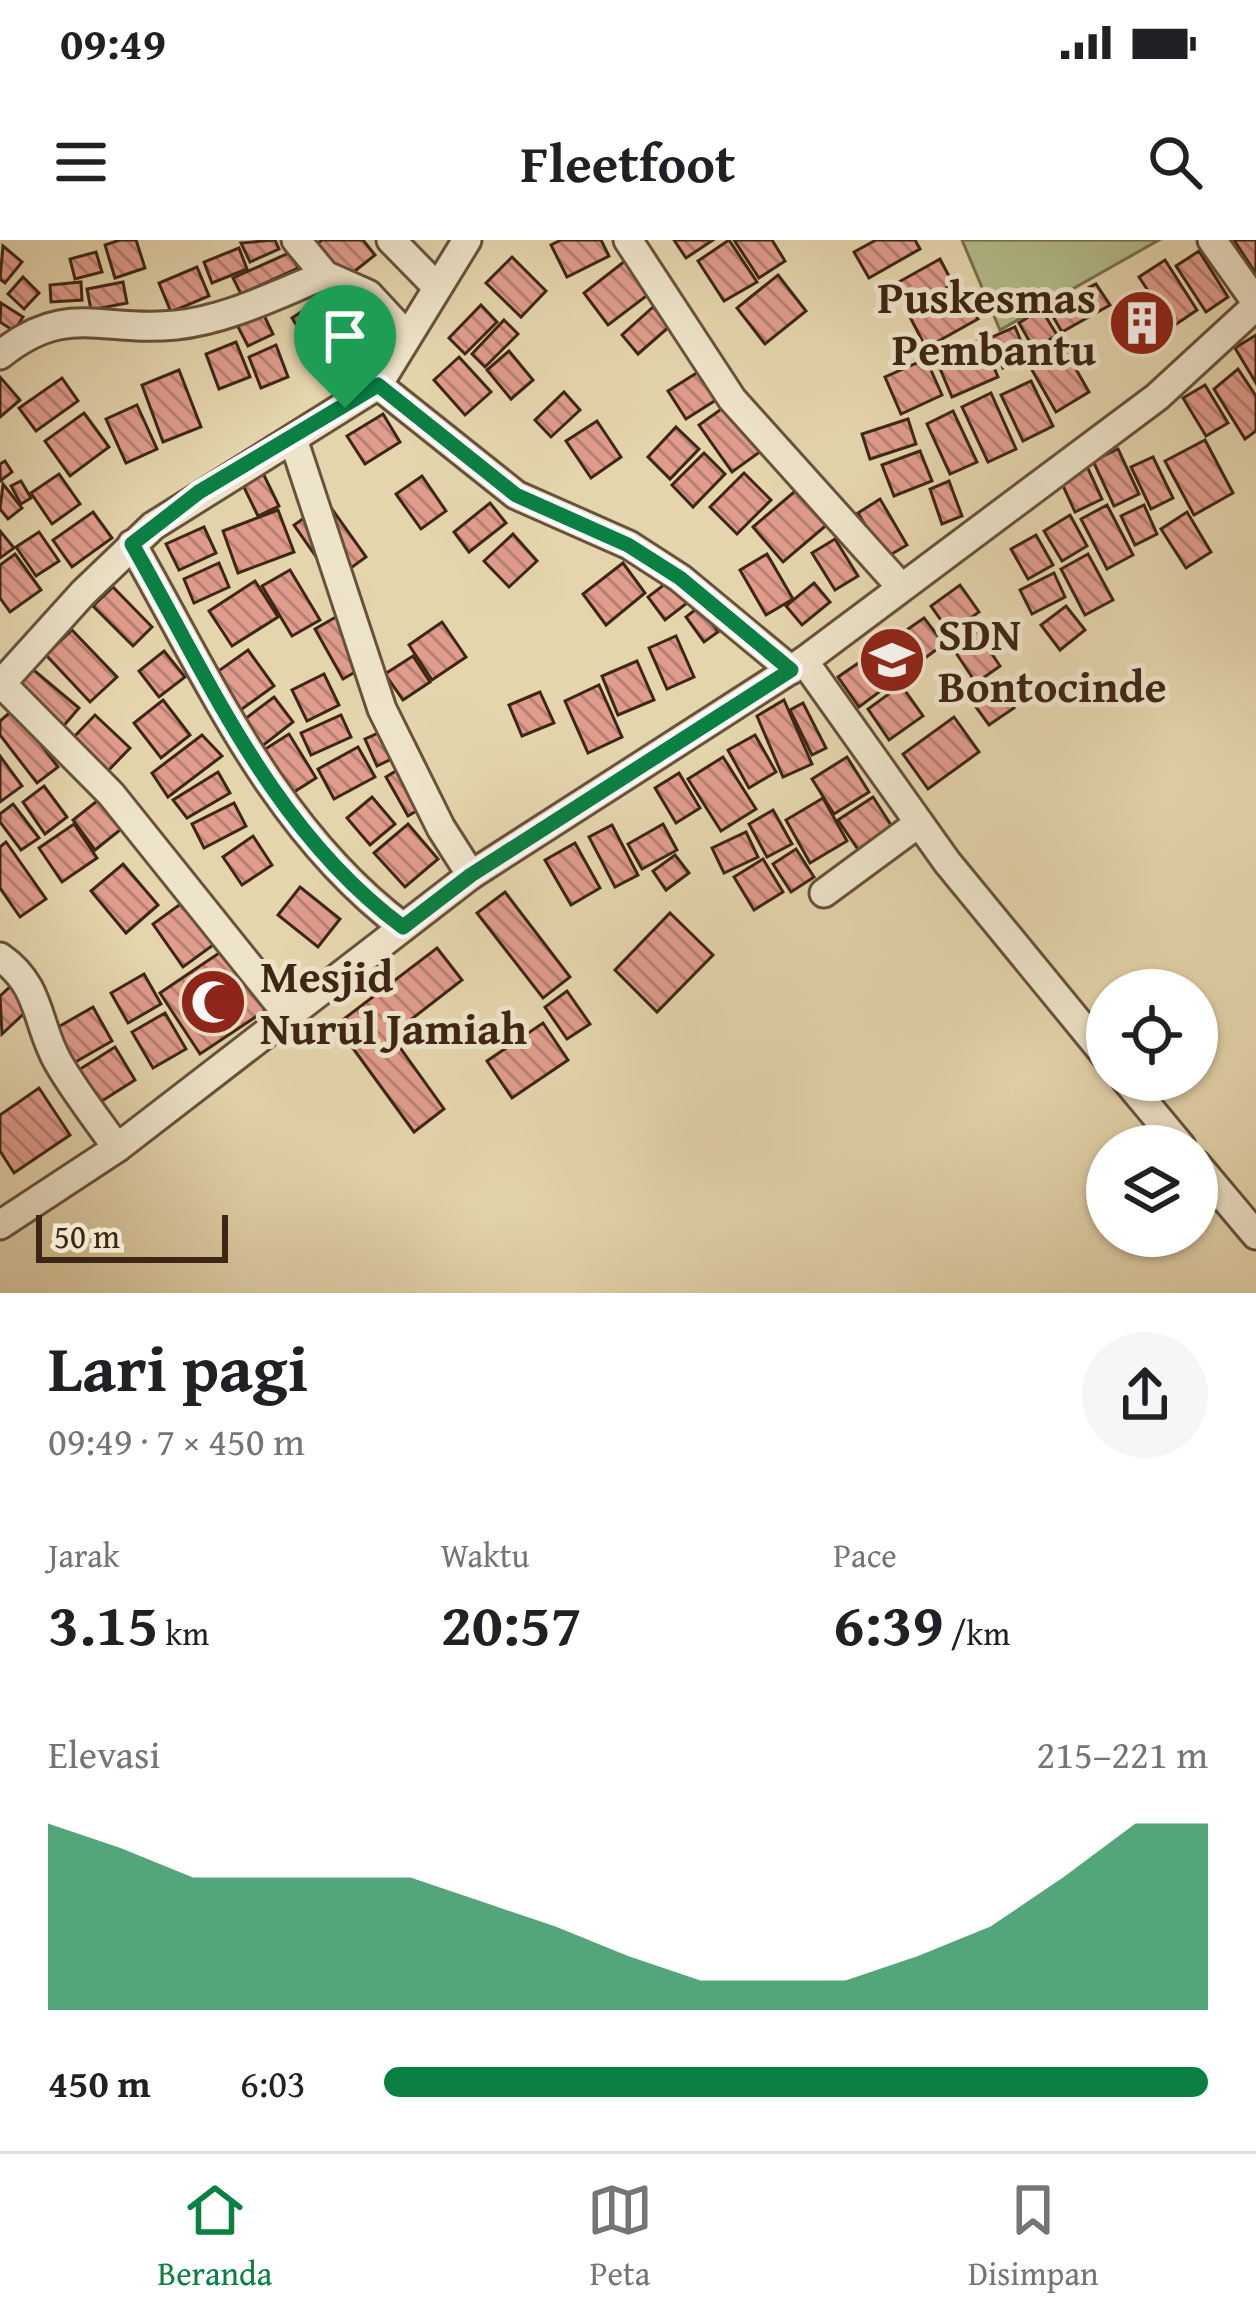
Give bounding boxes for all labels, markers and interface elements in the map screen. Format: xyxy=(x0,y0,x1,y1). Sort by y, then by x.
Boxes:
text: 09:49 xyxy=(60,10,166,75)
text: Fleetfoot xyxy=(521,123,735,202)
icon: menu xyxy=(48,129,114,195)
icon: search xyxy=(1142,129,1208,195)
place label: Puskesmas Pembantu xyxy=(878,264,1096,381)
pin xyxy=(294,285,396,408)
building icon: Puskesmas Pembantu xyxy=(1107,288,1177,358)
icon: arrive xyxy=(312,303,378,369)
place label: SDN Bontocinde xyxy=(938,601,1167,718)
school or university icon: SDN Bontocinde xyxy=(857,625,927,695)
place label: Mesjid Nurul Jamiah xyxy=(260,943,527,1060)
mosque icon: Mesjid Nurul Jamiah xyxy=(178,967,248,1037)
map controls xyxy=(1086,969,1218,1257)
button: locate xyxy=(1086,969,1218,1101)
button: layers xyxy=(1086,1125,1218,1257)
scale bar xyxy=(36,1209,228,1262)
text: 50 m xyxy=(54,1212,120,1260)
text: Lari pagi xyxy=(48,1318,308,1415)
button: share xyxy=(1082,1332,1208,1458)
text: 09:49 · 7 × 450 m xyxy=(48,1412,305,1469)
text: Jarak xyxy=(48,1531,120,1579)
text: Waktu xyxy=(441,1531,529,1579)
text: Pace xyxy=(833,1531,897,1579)
text: 3.15 xyxy=(48,1579,158,1667)
text: 20:57 xyxy=(441,1579,582,1667)
text: 6:39 xyxy=(833,1579,944,1667)
text: km xyxy=(158,1609,209,1657)
text: /km xyxy=(944,1609,1010,1657)
text: Elevasi xyxy=(48,1725,161,1782)
text: 215–221 m xyxy=(1036,1725,1208,1782)
text: 450 m xyxy=(48,2054,151,2111)
text: 6:03 xyxy=(240,2054,306,2111)
tab: Beranda xyxy=(157,2177,272,2297)
tab: Peta xyxy=(587,2177,653,2297)
tab: Disimpan xyxy=(968,2177,1099,2297)

